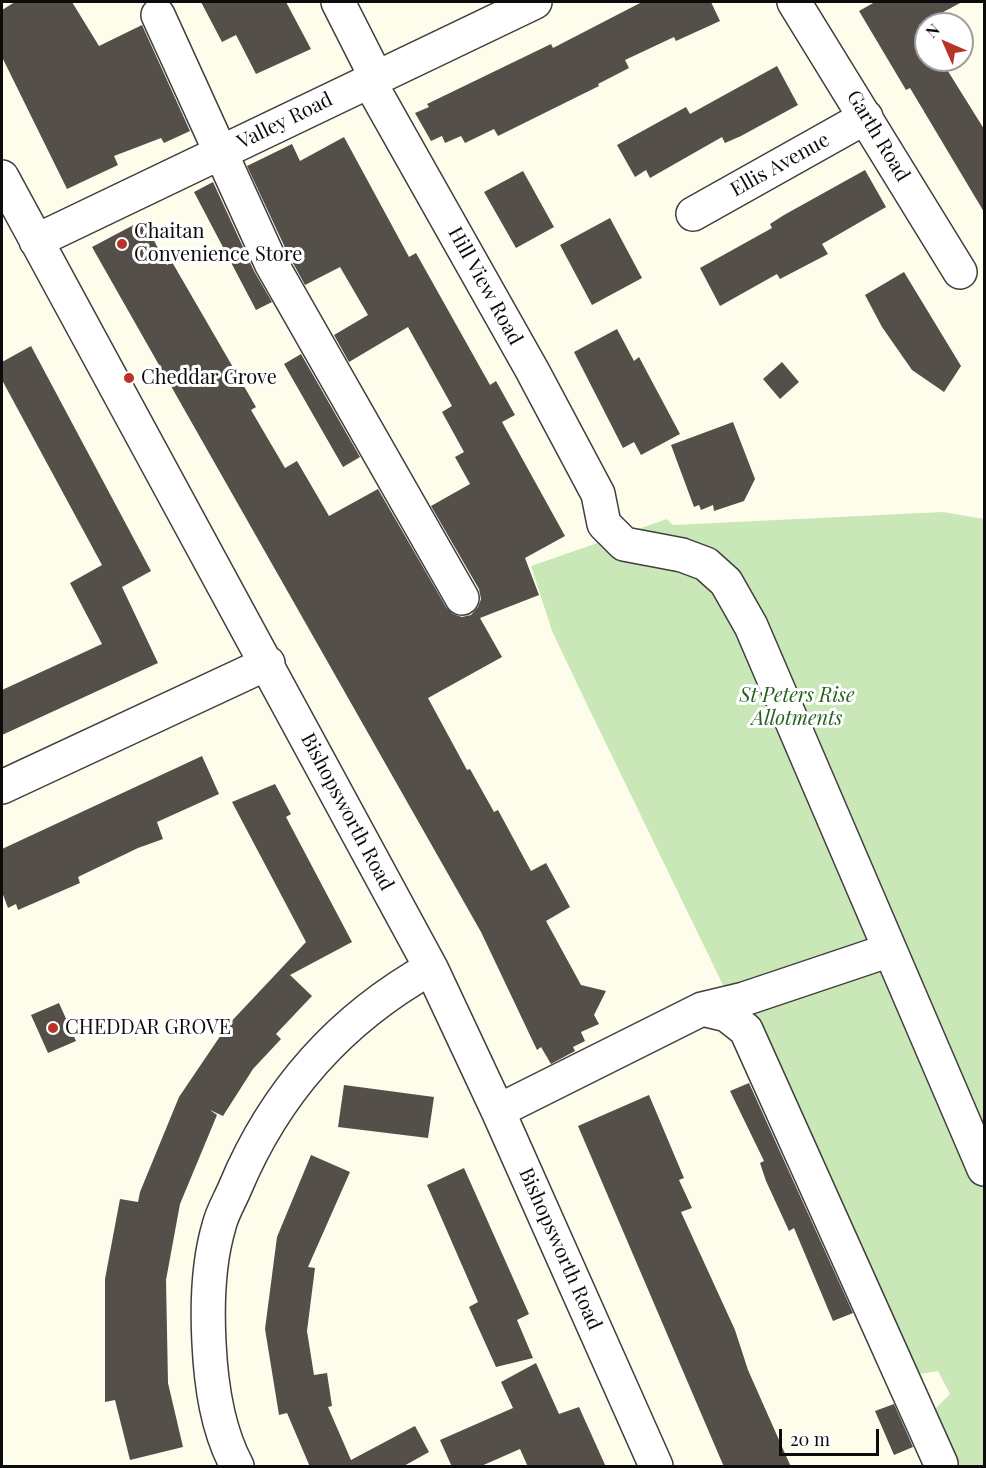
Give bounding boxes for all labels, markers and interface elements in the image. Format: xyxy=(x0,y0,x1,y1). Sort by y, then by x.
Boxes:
north arrow xyxy=(914,12,974,72)
text: N xyxy=(921,19,944,42)
street label: Garth Road xyxy=(841,86,915,186)
street label: Valley Road xyxy=(233,88,337,154)
street label: Ellis Avenue xyxy=(726,128,834,202)
place label: Chaitan Convenience Store xyxy=(134,220,302,267)
street label: Hill View Road xyxy=(443,223,527,349)
marker: Chaitan Convenience Store xyxy=(115,237,129,251)
place label: Cheddar Grove xyxy=(141,366,277,390)
marker: Cheddar Grove xyxy=(122,371,136,385)
park label: St Peters Rise Allotments xyxy=(739,684,855,731)
street label: Bishopsworth Road xyxy=(295,729,399,895)
place label: CHEDDAR GROVE xyxy=(65,1016,231,1040)
marker: CHEDDAR GROVE xyxy=(46,1021,60,1035)
street label: Bishopsworth Road xyxy=(513,1164,607,1334)
scale bar xyxy=(782,1417,882,1455)
text: 20 m xyxy=(790,1427,830,1451)

